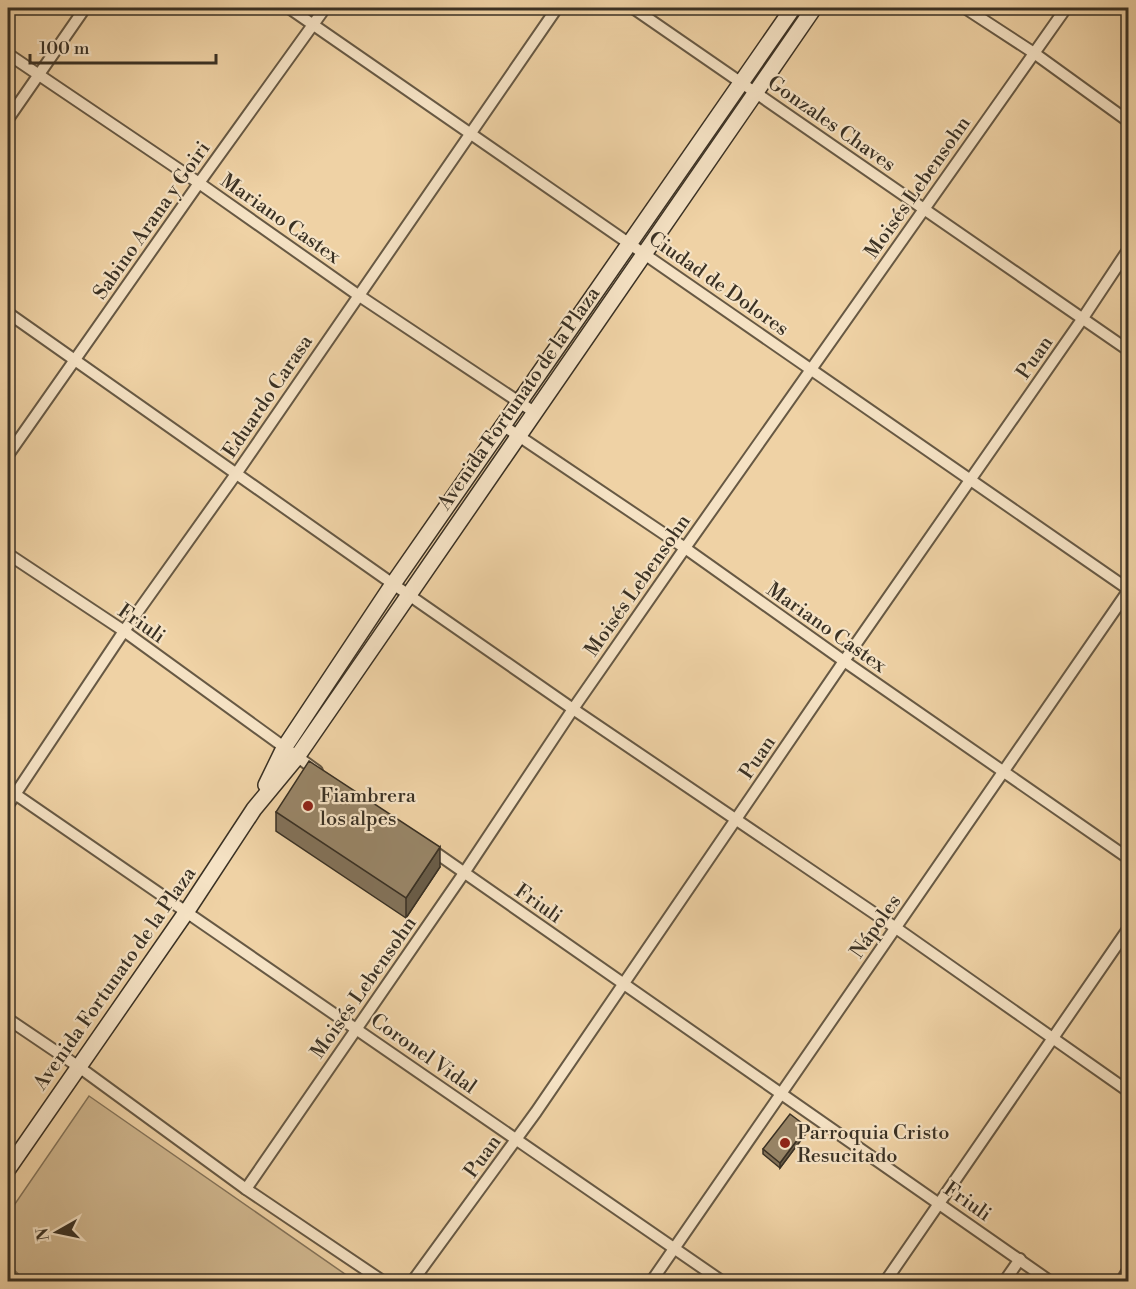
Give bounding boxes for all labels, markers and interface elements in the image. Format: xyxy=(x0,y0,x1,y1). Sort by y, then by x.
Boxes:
scale bar xyxy=(30,27,216,65)
text: 100 m xyxy=(39,37,90,60)
street label: Gonzales Chaves xyxy=(762,71,900,178)
street label: Moisés Lebensohn xyxy=(860,112,977,264)
street label: Sabino Arana y Goiri xyxy=(88,137,216,305)
street label: Mariano Castex xyxy=(215,169,346,270)
street label: Ciudad de Dolores xyxy=(643,227,793,342)
street label: Avenida Fortunato de la Plaza xyxy=(432,282,606,516)
street label: Eduardo Carasa xyxy=(218,330,319,463)
street label: Puan xyxy=(1011,331,1059,384)
street label: Moisés Lebensohn xyxy=(580,510,697,662)
street label: Mariano Castex xyxy=(761,578,892,679)
street label: Friuli xyxy=(112,599,170,650)
street label: Puan xyxy=(735,731,782,784)
place label: Fiambrera los alpes xyxy=(320,784,417,832)
marker: Fiambrera los alpes xyxy=(301,799,315,813)
street label: Avenida Fortunato de la Plaza xyxy=(28,862,202,1096)
street label: Friuli xyxy=(509,879,567,930)
street label: Nápoles xyxy=(845,890,907,964)
street label: Moisés Lebensohn xyxy=(306,912,423,1064)
street label: Coronel Vidal xyxy=(365,1008,481,1100)
place label: Parroquia Cristo Resucitado xyxy=(797,1121,949,1169)
street label: Puan xyxy=(459,1130,507,1183)
marker: Parroquia Cristo Resucitado xyxy=(778,1136,792,1150)
street label: Friuli xyxy=(938,1177,996,1228)
north arrow xyxy=(27,1202,87,1262)
text: N xyxy=(32,1226,54,1242)

